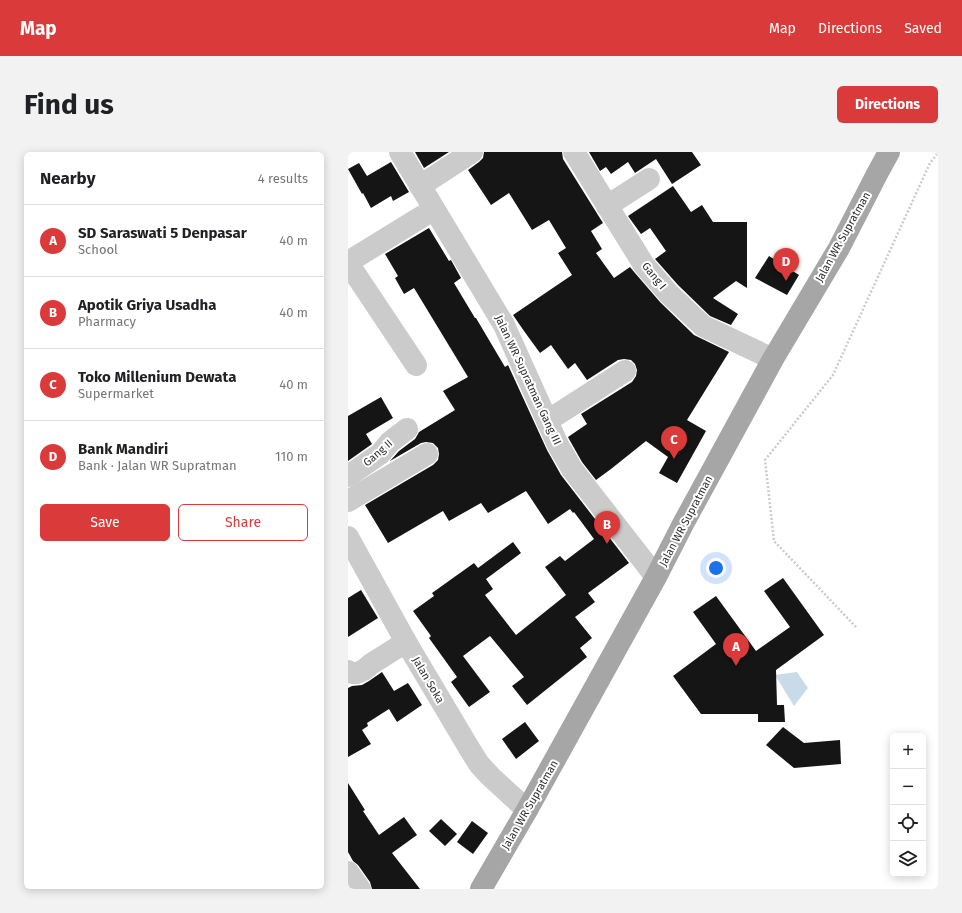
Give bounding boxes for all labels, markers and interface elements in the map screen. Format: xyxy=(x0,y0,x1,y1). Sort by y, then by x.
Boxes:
text: Map xyxy=(20,17,57,40)
text: Map xyxy=(769,20,796,37)
text: Directions xyxy=(818,20,882,37)
text: Saved xyxy=(904,20,942,37)
button: Directions xyxy=(837,86,938,123)
text: Find us xyxy=(24,88,114,121)
text: Nearby xyxy=(40,168,95,189)
text: 4 results xyxy=(258,171,308,186)
street label: Jalan WR Supratman xyxy=(813,190,873,284)
text: SD Saraswati 5 Denpasar xyxy=(78,224,247,242)
text: A xyxy=(49,233,57,248)
text: 40 m xyxy=(279,233,308,248)
text: School xyxy=(78,242,118,257)
pin: D xyxy=(773,248,799,281)
street label: Gang I xyxy=(639,260,669,292)
text: Apotik Griya Usadha xyxy=(78,296,216,314)
text: B xyxy=(49,305,57,320)
text: 40 m xyxy=(279,305,308,320)
street label: Jalan WR Supratman Gang III xyxy=(492,313,564,447)
text: Pharmacy xyxy=(78,314,136,329)
text: Toko Millenium Dewata xyxy=(78,368,236,386)
text: C xyxy=(49,377,57,392)
text: 40 m xyxy=(279,377,308,392)
text: Supermarket xyxy=(78,386,154,401)
pin: C xyxy=(661,426,687,459)
street label: Gang II xyxy=(361,437,395,469)
text: Bank Mandiri xyxy=(78,440,168,458)
text: D xyxy=(49,449,57,464)
text: 110 m xyxy=(275,449,308,464)
text: Bank · Jalan WR Supratman xyxy=(78,458,237,473)
street label: Jalan WR Supratman xyxy=(657,473,715,569)
button: Save xyxy=(40,504,170,541)
button: Share xyxy=(178,504,308,541)
pin: B xyxy=(594,511,620,544)
your location xyxy=(706,558,726,578)
pin: A xyxy=(723,633,749,666)
street label: Jalan Soka xyxy=(409,654,447,706)
map controls xyxy=(890,733,926,877)
button: + xyxy=(890,733,926,769)
street label: Jalan WR Supratman xyxy=(499,758,561,852)
button: − xyxy=(890,769,926,805)
button: locate xyxy=(890,805,926,841)
button: layers xyxy=(890,841,926,877)

